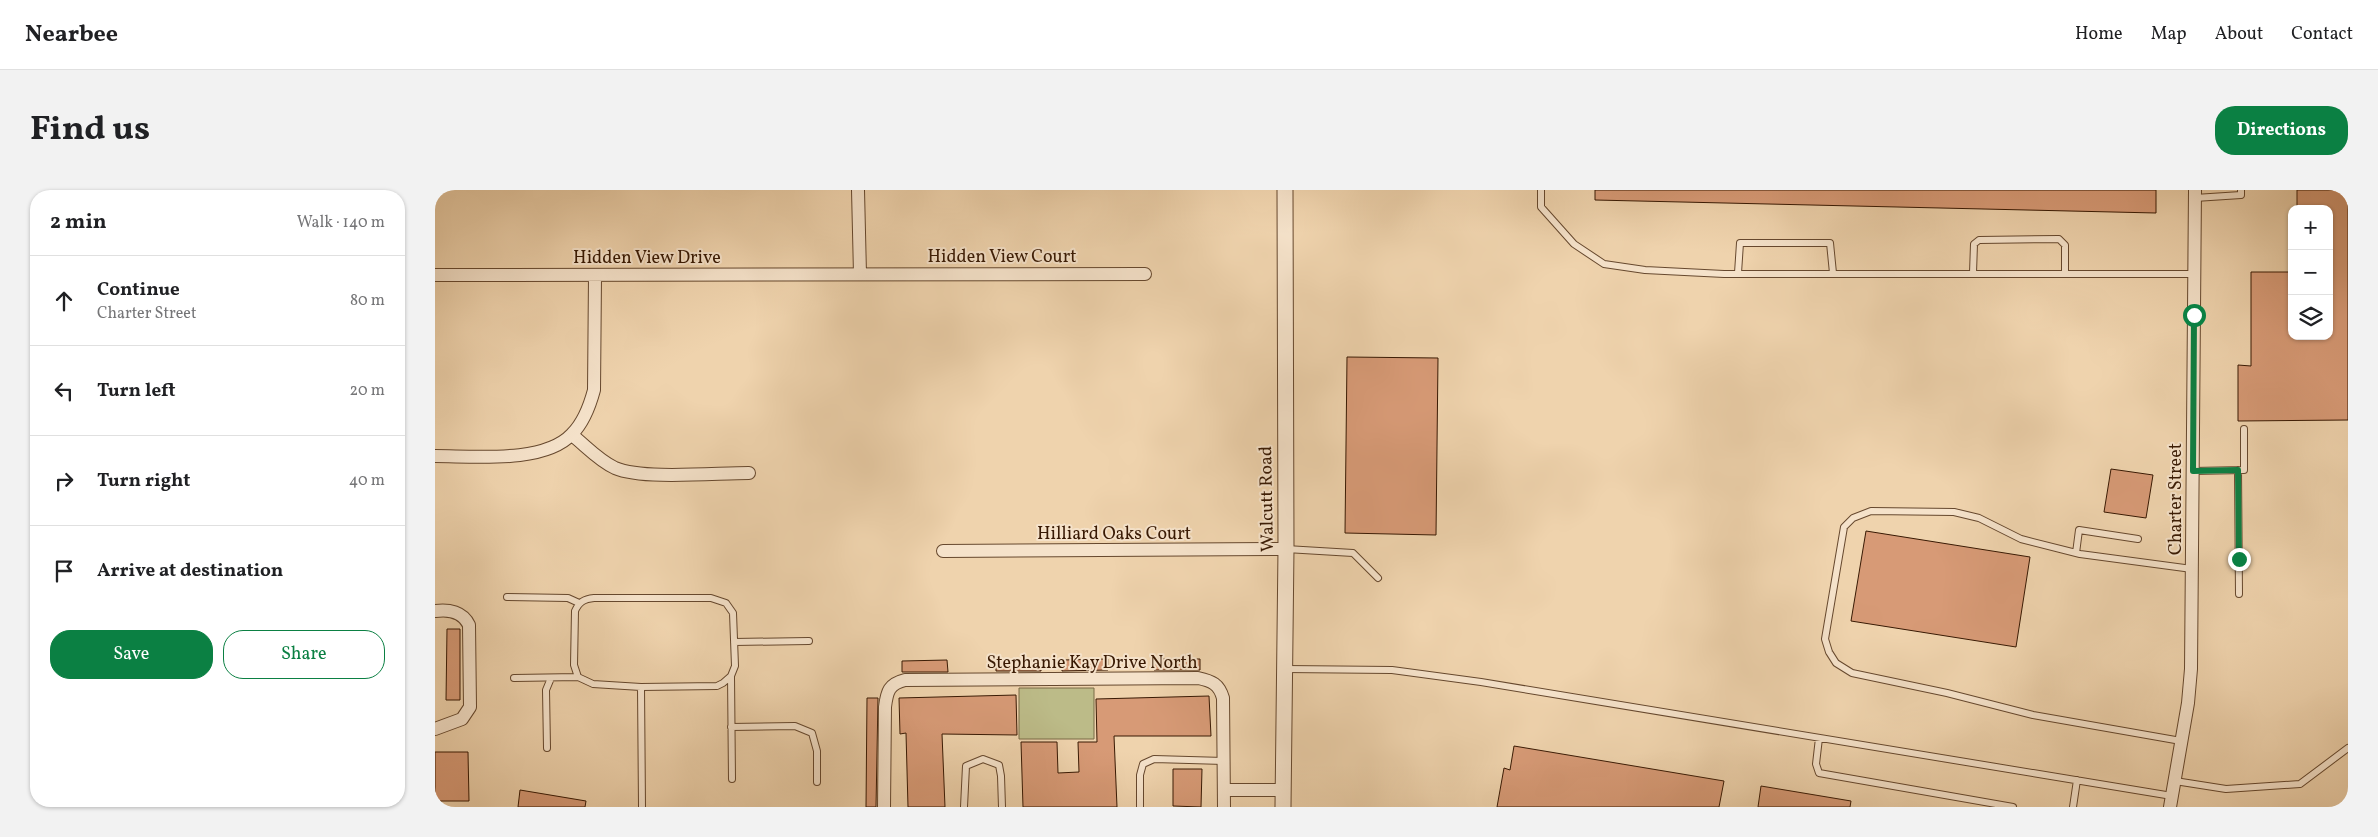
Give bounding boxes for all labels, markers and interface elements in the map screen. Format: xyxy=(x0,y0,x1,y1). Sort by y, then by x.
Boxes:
text: Nearbee xyxy=(25,18,118,52)
text: Home xyxy=(2075,22,2123,47)
text: Map xyxy=(2151,22,2187,47)
text: About xyxy=(2215,22,2263,47)
text: Contact xyxy=(2291,22,2353,47)
text: Find us xyxy=(30,106,150,154)
button: Directions xyxy=(2215,106,2348,155)
map controls xyxy=(2288,205,2333,340)
button: + xyxy=(2288,205,2333,250)
text: 2 min xyxy=(50,208,107,237)
text: Walk · 140 m xyxy=(297,212,385,234)
street label: Hidden View Court xyxy=(927,245,1077,270)
street label: Hidden View Drive xyxy=(573,246,721,271)
button: − xyxy=(2288,250,2333,295)
text: Continue xyxy=(97,277,180,303)
icon: ahead xyxy=(50,287,78,315)
text: 80 m xyxy=(350,290,385,312)
button: layers xyxy=(2288,295,2333,340)
text: Charter Street xyxy=(97,303,197,325)
route start xyxy=(2183,304,2206,327)
icon: left xyxy=(50,377,78,405)
text: Turn left xyxy=(97,378,176,404)
text: 20 m xyxy=(350,380,385,402)
street label: Charter Street xyxy=(2164,443,2189,555)
street label: Walcutt Road xyxy=(1254,446,1281,552)
icon: right xyxy=(50,467,78,495)
text: Turn right xyxy=(97,468,190,494)
text: 40 m xyxy=(349,470,385,492)
street label: Hilliard Oaks Court xyxy=(1037,522,1191,547)
route end xyxy=(2228,548,2251,571)
icon: arrive xyxy=(50,557,78,585)
text: Arrive at destination xyxy=(97,558,283,584)
button: Save xyxy=(50,630,213,679)
button: Share xyxy=(223,630,385,679)
street label: Stephanie Kay Drive North xyxy=(986,651,1198,676)

